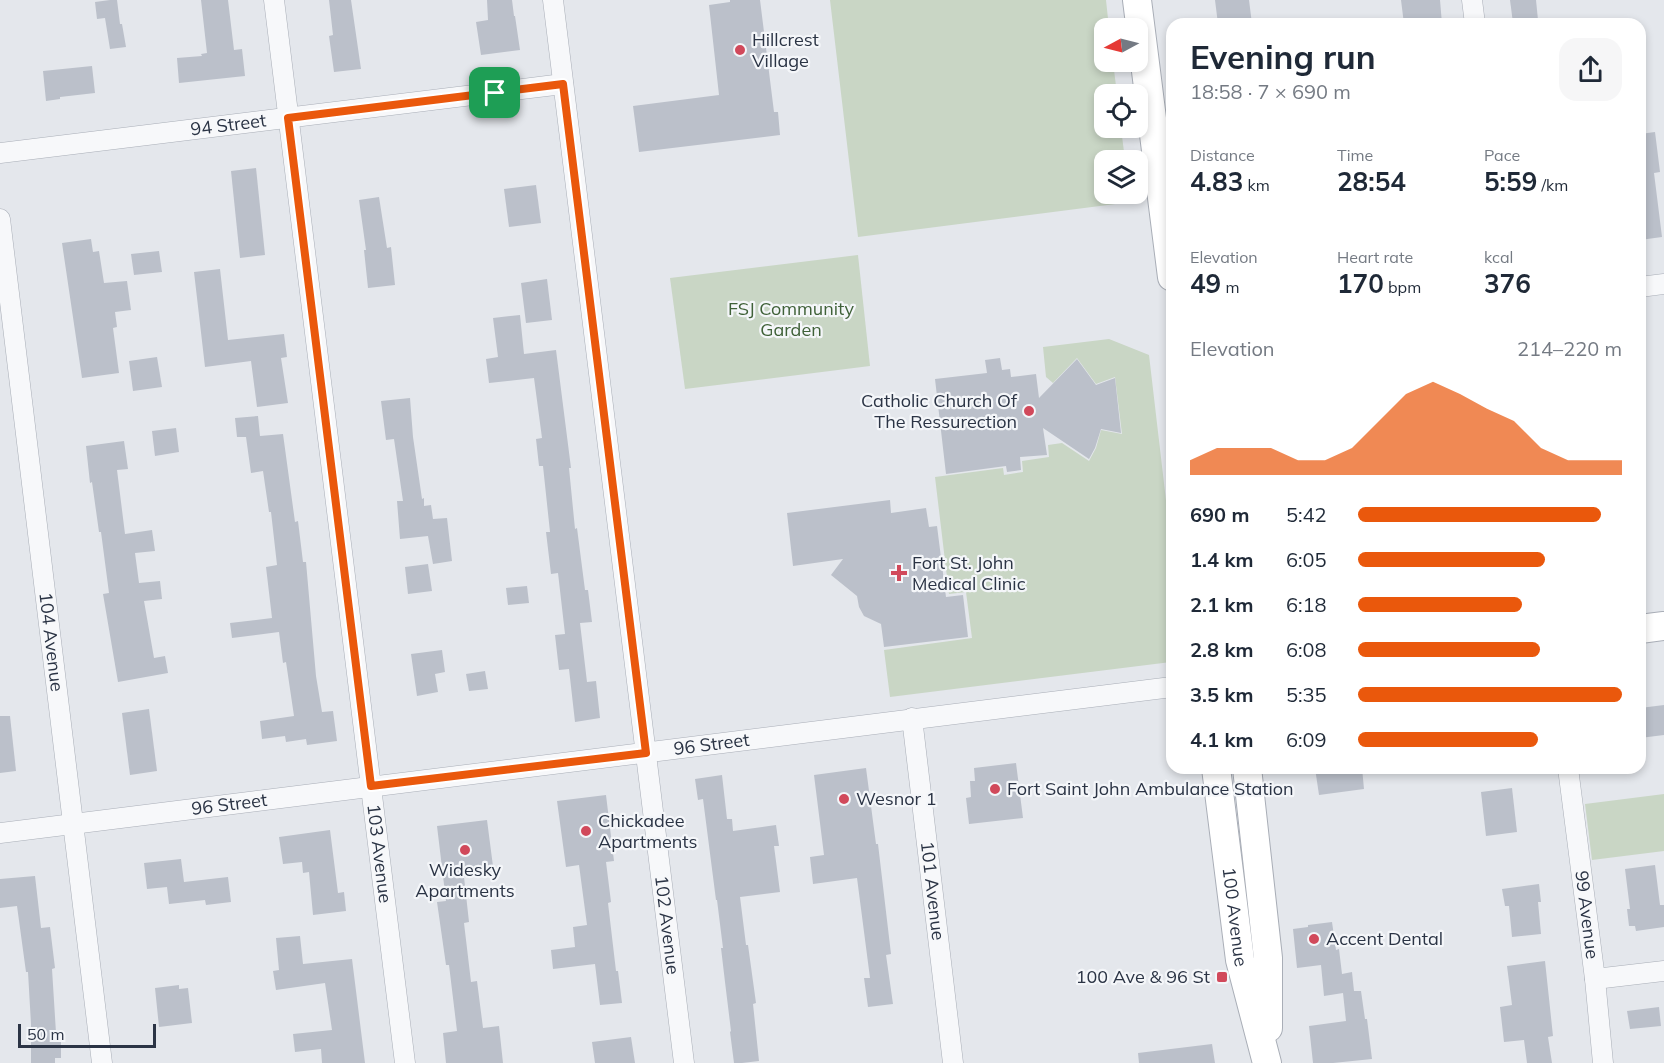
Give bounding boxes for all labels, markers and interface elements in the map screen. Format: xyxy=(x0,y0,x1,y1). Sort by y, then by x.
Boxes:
north arrow xyxy=(1094,18,1148,72)
map controls xyxy=(1094,18,1148,204)
place label: Hillcrest Village xyxy=(752,28,819,72)
text: Evening run xyxy=(1190,36,1376,77)
button: share xyxy=(1559,38,1622,101)
marker: Hillcrest Village xyxy=(733,43,747,57)
pin xyxy=(469,67,520,118)
icon: arrive xyxy=(478,76,511,109)
text: 18:58 · 7 × 690 m xyxy=(1190,79,1351,104)
button: locate xyxy=(1094,84,1148,138)
street label: 94 Street xyxy=(189,108,267,141)
text: Distance xyxy=(1190,145,1255,165)
text: Time xyxy=(1337,145,1373,165)
text: Pace xyxy=(1484,145,1520,165)
button: layers xyxy=(1094,150,1148,204)
text: 4.83 xyxy=(1190,165,1243,198)
text: 28:54 xyxy=(1337,165,1406,198)
text: 5:59 xyxy=(1484,165,1537,198)
text: km xyxy=(1243,175,1270,195)
text: /km xyxy=(1537,175,1568,195)
text: Elevation xyxy=(1190,247,1258,267)
text: Heart rate xyxy=(1337,247,1413,267)
text: kcal xyxy=(1484,247,1513,267)
text: 49 xyxy=(1190,267,1221,300)
text: 170 xyxy=(1337,267,1384,300)
text: 376 xyxy=(1484,267,1531,300)
text: m xyxy=(1221,277,1239,297)
text: bpm xyxy=(1384,277,1421,297)
park label: FSJ Community Garden xyxy=(728,297,855,341)
text: Elevation xyxy=(1190,336,1275,361)
text: 214–220 m xyxy=(1517,336,1622,361)
place label: Catholic Church Of The Ressurection xyxy=(861,389,1018,433)
marker: Catholic Church Of The Ressurection xyxy=(1022,404,1036,418)
text: 690 m xyxy=(1190,502,1249,527)
text: 5:42 xyxy=(1286,502,1327,527)
text: 1.4 km xyxy=(1190,547,1253,572)
text: 6:05 xyxy=(1286,547,1327,572)
place label: Fort St. John Medical Clinic xyxy=(912,551,1026,595)
marker: Fort St. John Medical Clinic xyxy=(890,564,908,582)
street label: 104 Avenue xyxy=(34,591,69,693)
text: 2.1 km xyxy=(1190,592,1253,617)
text: 6:18 xyxy=(1286,592,1327,617)
text: 2.8 km xyxy=(1190,637,1253,662)
text: 6:08 xyxy=(1286,637,1327,662)
text: 3.5 km xyxy=(1190,682,1253,707)
text: 5:35 xyxy=(1286,682,1327,707)
text: 4.1 km xyxy=(1190,727,1253,752)
text: 6:09 xyxy=(1286,727,1327,752)
street label: 96 Street xyxy=(672,728,751,760)
place label: Fort Saint John Ambulance Station xyxy=(1007,777,1294,800)
marker: Fort Saint John Ambulance Station xyxy=(988,782,1002,796)
place label: Wesnor 1 xyxy=(856,787,937,810)
street label: 96 Street xyxy=(190,788,268,820)
marker: Wesnor 1 xyxy=(837,792,851,806)
street label: 103 Avenue xyxy=(362,803,397,904)
place label: Chickadee Apartments xyxy=(598,809,698,853)
marker: Chickadee Apartments xyxy=(579,824,593,838)
street label: 101 Avenue xyxy=(916,840,950,942)
marker: Widesky Apartments xyxy=(458,843,472,857)
place label: Widesky Apartments xyxy=(415,858,515,902)
street label: 100 Avenue xyxy=(1217,866,1253,969)
street label: 99 Avenue xyxy=(1570,869,1604,960)
street label: 102 Avenue xyxy=(650,874,685,976)
place label: Accent Dental xyxy=(1326,927,1443,950)
marker: Accent Dental xyxy=(1307,932,1321,946)
place label: 100 Ave & 96 St xyxy=(1076,965,1210,988)
marker: 100 Ave & 96 St xyxy=(1215,970,1229,984)
scale bar xyxy=(18,1021,156,1048)
text: 50 m xyxy=(27,1024,64,1044)

